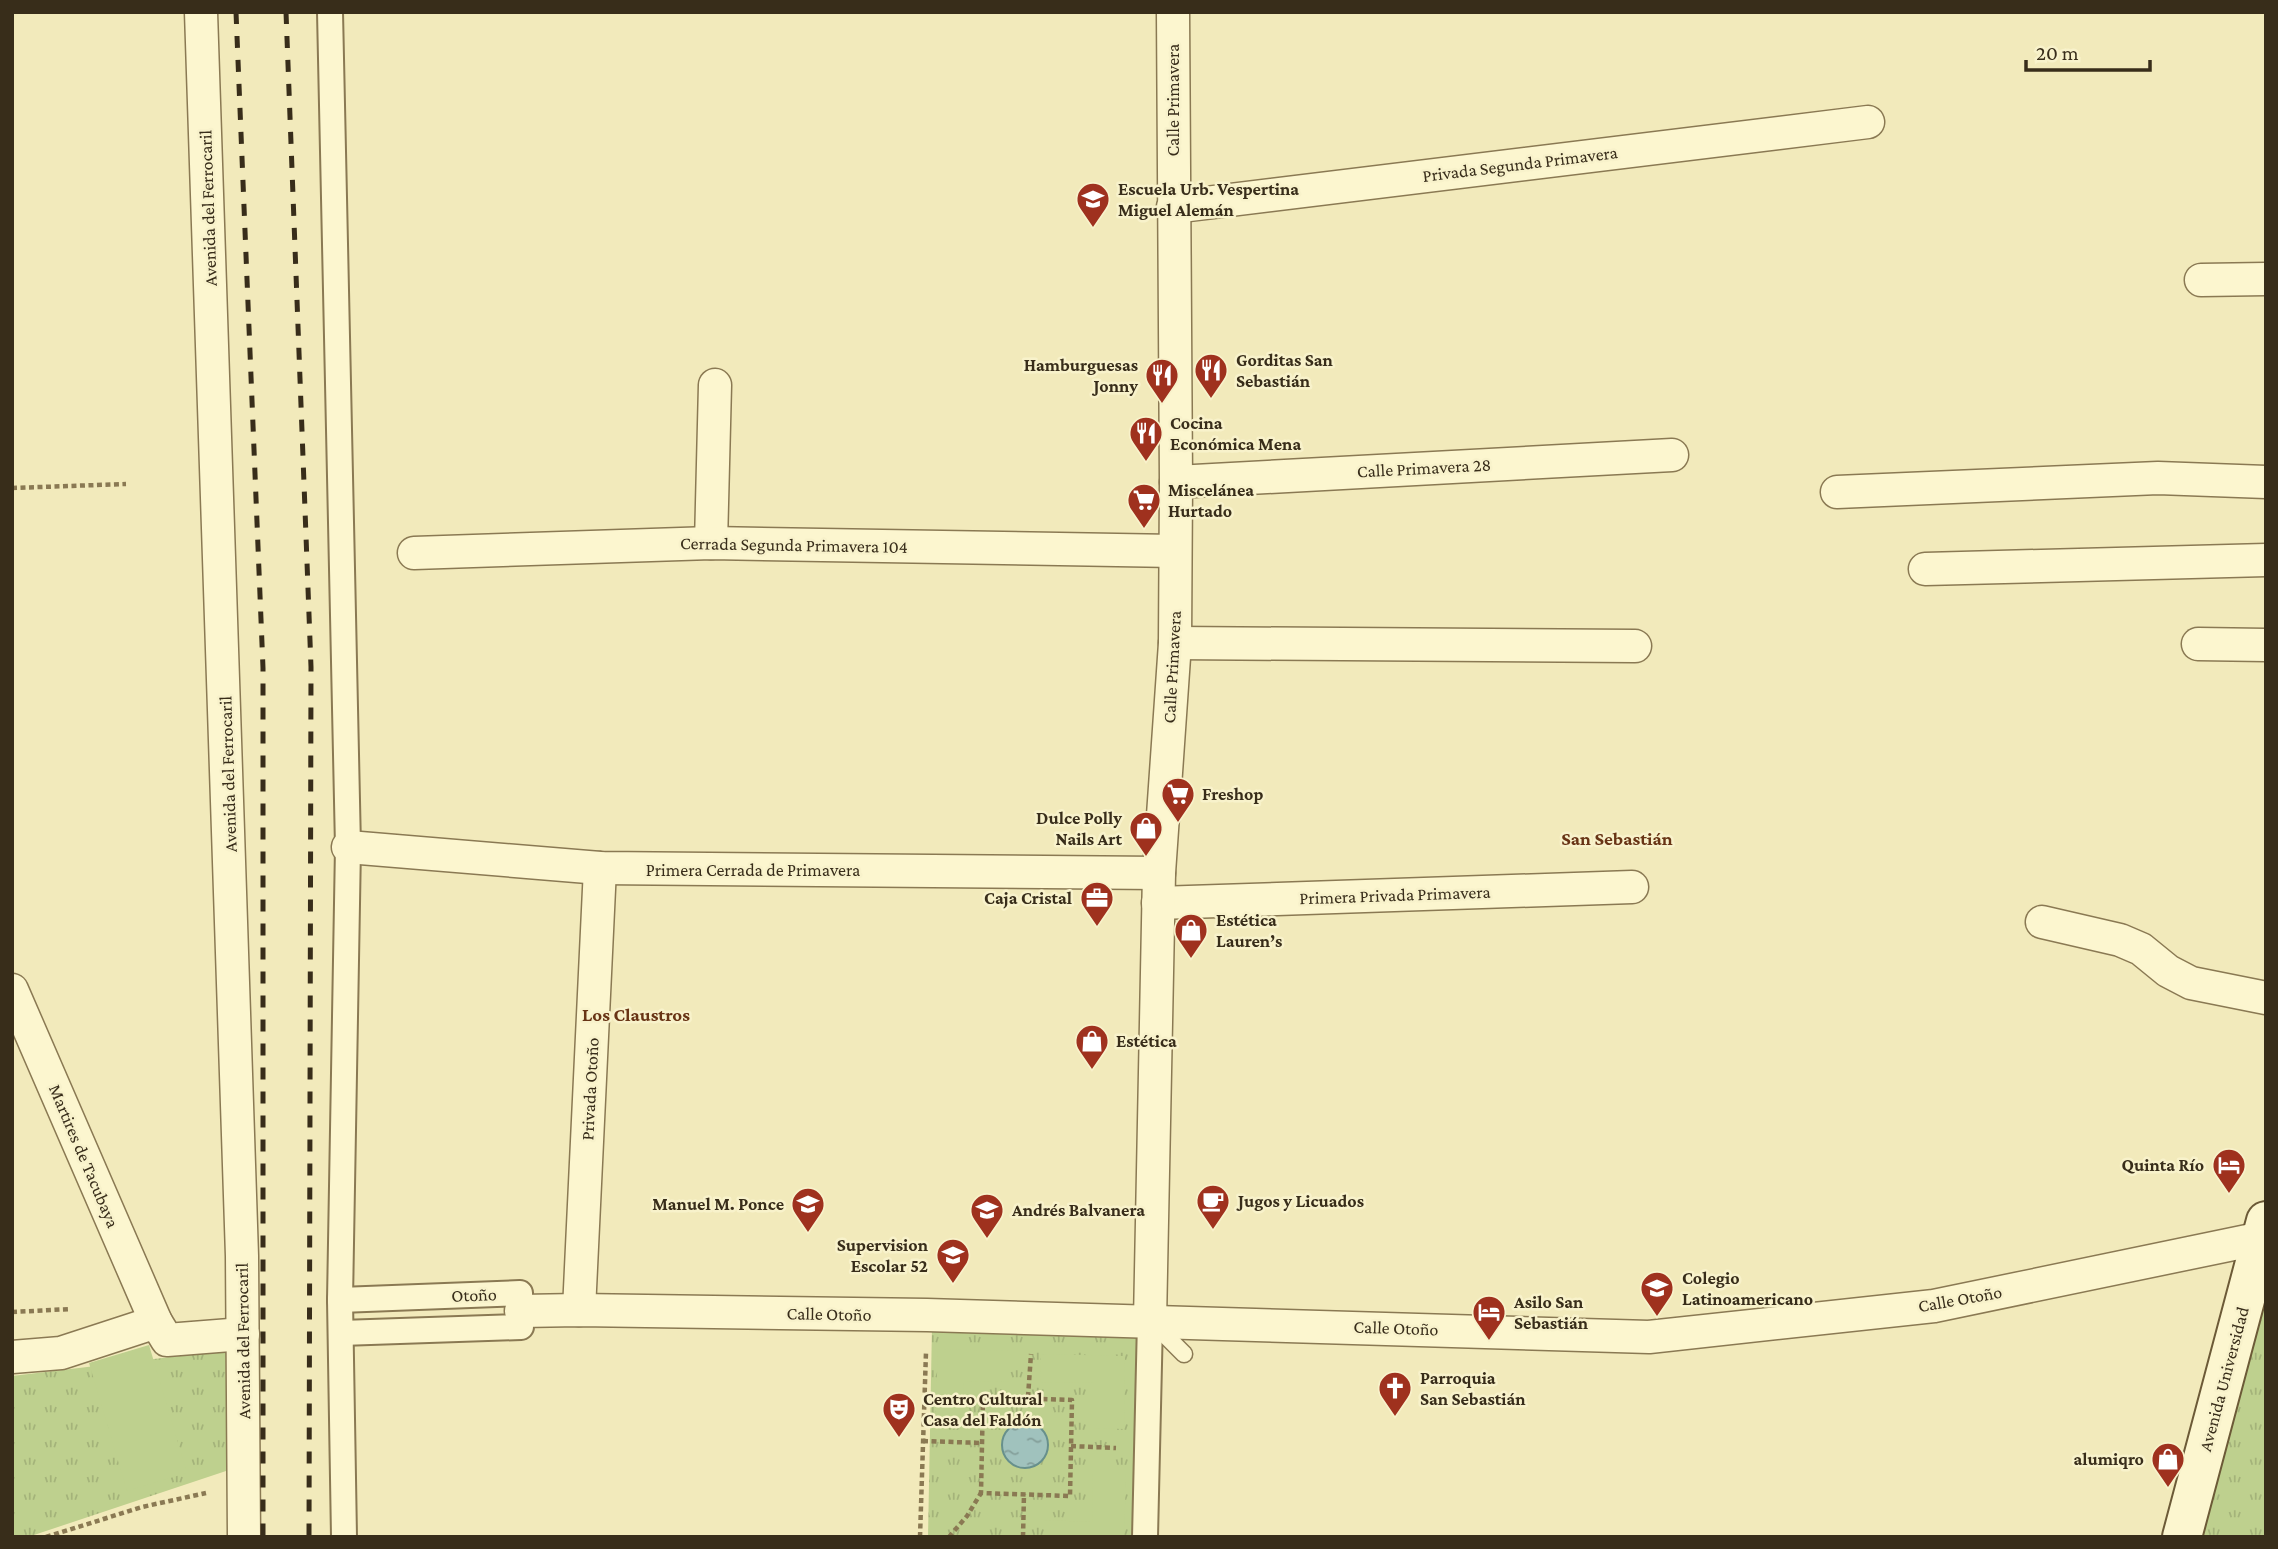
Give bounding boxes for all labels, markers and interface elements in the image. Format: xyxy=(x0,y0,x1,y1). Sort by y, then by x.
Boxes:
scale bar xyxy=(2026,28,2150,72)
text: 20 m xyxy=(2036,41,2079,65)
street label: Calle Primavera xyxy=(1163,44,1183,156)
street label: Avenida del Ferrocaril xyxy=(195,129,221,286)
street label: Privada Segunda Primavera xyxy=(1421,142,1619,186)
place label: Escuela Urb. Vespertina Miguel Alemán xyxy=(1118,179,1299,220)
school or university icon: Escuela Urb. Vespertina Miguel Alemán xyxy=(1074,180,1112,229)
place label: Gorditas San Sebastián xyxy=(1236,350,1334,391)
restaurant icon: Gorditas San Sebastián xyxy=(1192,351,1230,400)
place label: Hamburguesas Jonny xyxy=(1024,355,1138,396)
restaurant icon: Hamburguesas Jonny xyxy=(1143,356,1181,405)
place label: Cocina Económica Mena xyxy=(1170,413,1301,454)
restaurant icon: Cocina Económica Mena xyxy=(1127,414,1165,463)
street label: Calle Primavera 28 xyxy=(1356,454,1492,482)
place label: Miscelánea Hurtado xyxy=(1168,480,1254,521)
supermarket icon: Miscelánea Hurtado xyxy=(1125,481,1163,530)
street label: Cerrada Segunda Primavera 104 xyxy=(680,533,908,557)
street label: Calle Primavera xyxy=(1159,610,1185,724)
street label: Avenida del Ferrocaril xyxy=(215,695,241,852)
supermarket icon: Freshop xyxy=(1159,775,1197,824)
place label: Freshop xyxy=(1202,784,1263,804)
place label: Dulce Polly Nails Art xyxy=(1036,808,1122,849)
shop icon: Dulce Polly Nails Art xyxy=(1127,809,1165,858)
district label: San Sebastián xyxy=(1561,828,1673,849)
street label: Primera Cerrada de Primavera xyxy=(646,860,860,880)
office icon: Caja Cristal xyxy=(1078,879,1116,928)
street label: Primera Privada Primavera xyxy=(1299,882,1491,908)
place label: Caja Cristal xyxy=(984,888,1072,909)
place label: Estética Lauren’s xyxy=(1216,910,1282,951)
shop icon: Estética Lauren’s xyxy=(1172,911,1210,960)
district label: Los Claustros xyxy=(582,1004,690,1025)
shop icon: Estética xyxy=(1073,1022,1111,1071)
place label: Estética xyxy=(1116,1031,1177,1051)
street label: Privada Otoño xyxy=(577,1037,603,1141)
street label: Martires de Tacubaya xyxy=(45,1081,123,1231)
hotel icon: Quinta Río xyxy=(2210,1146,2248,1195)
place label: Quinta Río xyxy=(2122,1155,2204,1175)
cafe icon: Jugos y Licuados xyxy=(1194,1182,1232,1231)
school or university icon: Manuel M. Ponce xyxy=(789,1185,827,1234)
school or university icon: Andrés Balvanera xyxy=(968,1191,1006,1240)
place label: Jugos y Licuados xyxy=(1236,1191,1364,1211)
place label: Manuel M. Ponce xyxy=(652,1194,784,1214)
place label: Andrés Balvanera xyxy=(1011,1200,1145,1220)
place label: Supervision Escolar 52 xyxy=(837,1235,929,1276)
school or university icon: Supervision Escolar 52 xyxy=(934,1236,972,1285)
street label: Avenida del Ferrocaril xyxy=(232,1262,254,1419)
place label: Colegio Latinoamericano xyxy=(1682,1268,1813,1309)
school or university icon: Colegio Latinoamericano xyxy=(1638,1269,1676,1318)
street label: Calle Otoño xyxy=(1916,1282,2004,1316)
street label: Otoño xyxy=(451,1284,497,1306)
place label: Asilo San Sebastián xyxy=(1513,1292,1589,1333)
hotel icon: Asilo San Sebastián xyxy=(1470,1293,1508,1342)
street label: Calle Otoño xyxy=(786,1303,872,1325)
street label: Avenida Universidad xyxy=(2195,1304,2253,1453)
street label: Calle Otoño xyxy=(1353,1317,1439,1339)
place label: Parroquia San Sebastián xyxy=(1420,1368,1526,1409)
church icon: Parroquia San Sebastián xyxy=(1376,1369,1414,1418)
place label: Centro Cultural Casa del Faldón xyxy=(923,1389,1042,1430)
theatre icon: Centro Cultural Casa del Faldón xyxy=(880,1390,918,1439)
shop icon: alumiqro xyxy=(2149,1440,2187,1489)
place label: alumiqro xyxy=(2074,1449,2144,1469)

